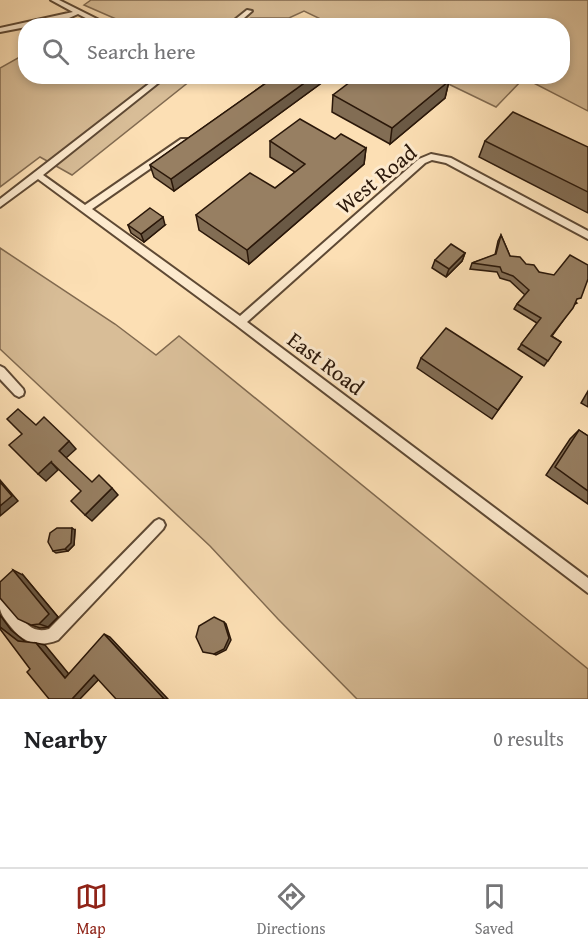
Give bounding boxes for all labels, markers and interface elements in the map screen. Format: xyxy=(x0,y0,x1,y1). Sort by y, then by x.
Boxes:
search box xyxy=(18,18,570,84)
icon: search xyxy=(39,35,72,68)
text: Search here xyxy=(87,35,196,67)
street label: West Road xyxy=(329,136,423,221)
street label: East Road xyxy=(281,323,371,403)
text: Nearby xyxy=(24,719,107,758)
text: 0 results xyxy=(493,724,564,753)
tab: Map xyxy=(75,880,108,940)
tab: Directions xyxy=(257,880,326,940)
tab: Saved xyxy=(475,880,513,940)

